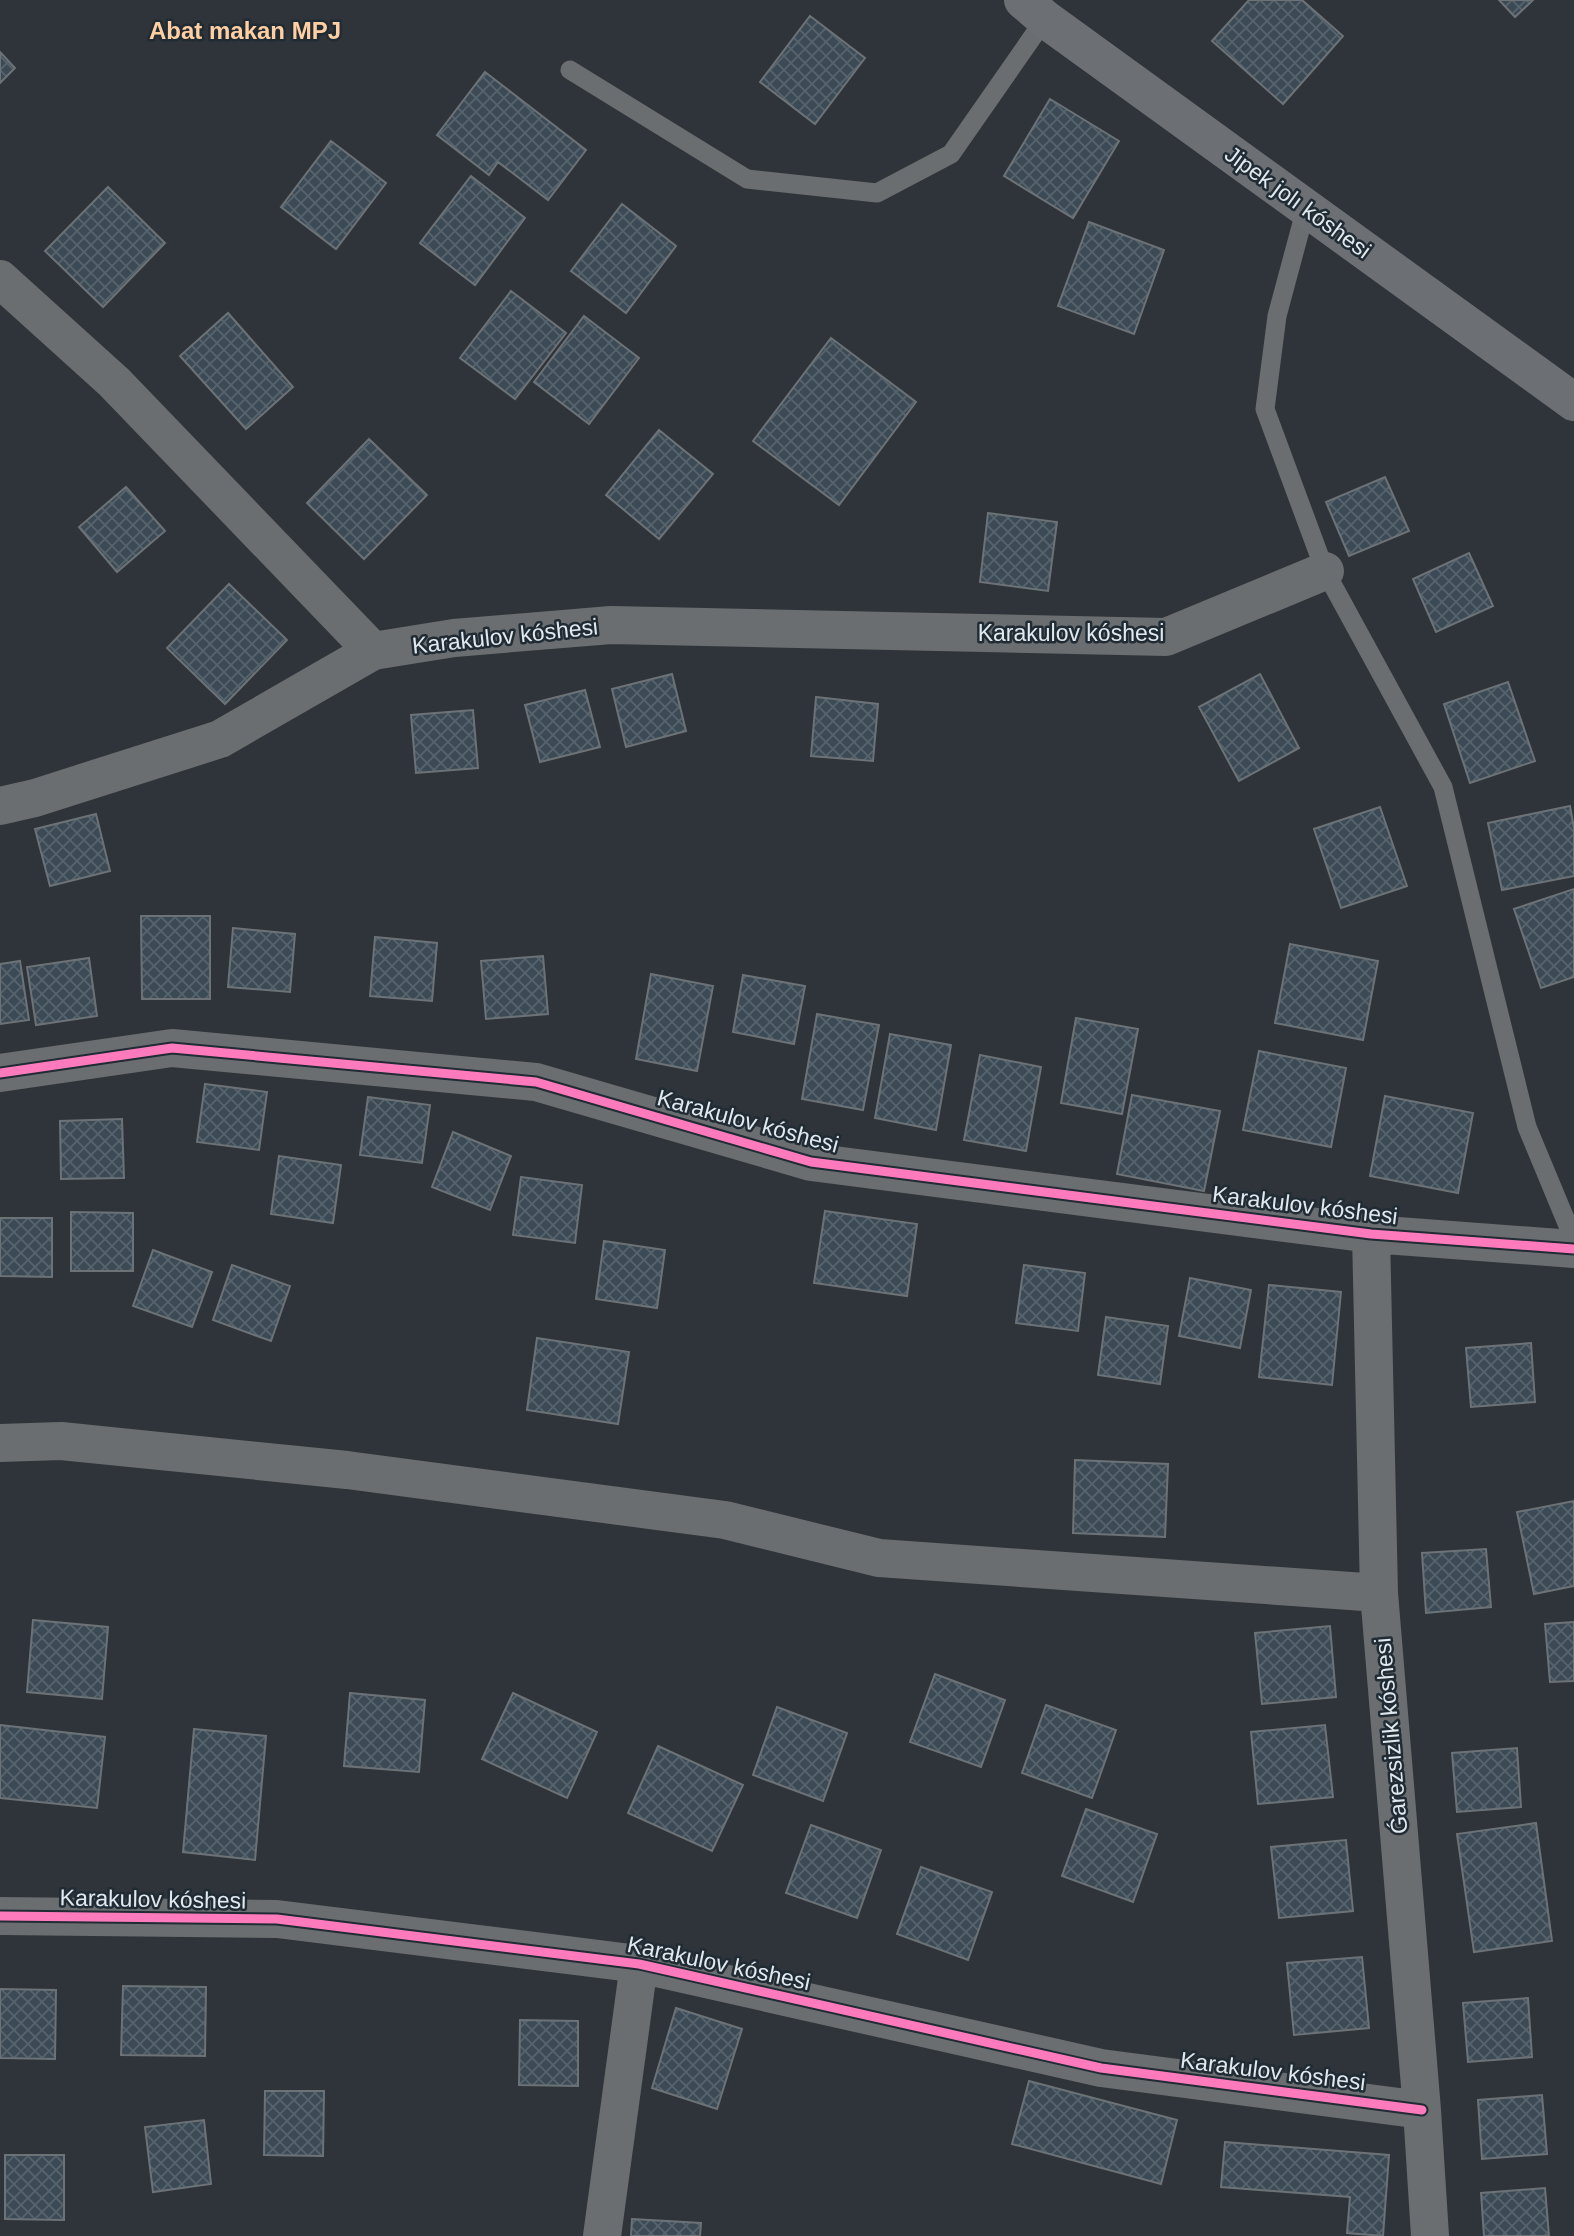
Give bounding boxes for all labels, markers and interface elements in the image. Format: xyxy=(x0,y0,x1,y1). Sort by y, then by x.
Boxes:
district label: Abat makan MPJ xyxy=(149,17,341,44)
street label: Jipek jolı kóshesi xyxy=(1220,140,1376,264)
street label: Karakulov kóshesi xyxy=(411,613,599,659)
street label: Karakulov kóshesi xyxy=(978,620,1164,646)
street label: Karakulov kóshesi xyxy=(654,1084,842,1158)
street label: Karakulov kóshesi xyxy=(1211,1181,1399,1229)
street label: Ǵarezsizlik kóshesi xyxy=(1369,1637,1413,1835)
street label: Karakulov kóshesi xyxy=(59,1884,247,1914)
street label: Karakulov kóshesi xyxy=(625,1931,813,1995)
street label: Karakulov kóshesi xyxy=(1179,2047,1367,2095)

